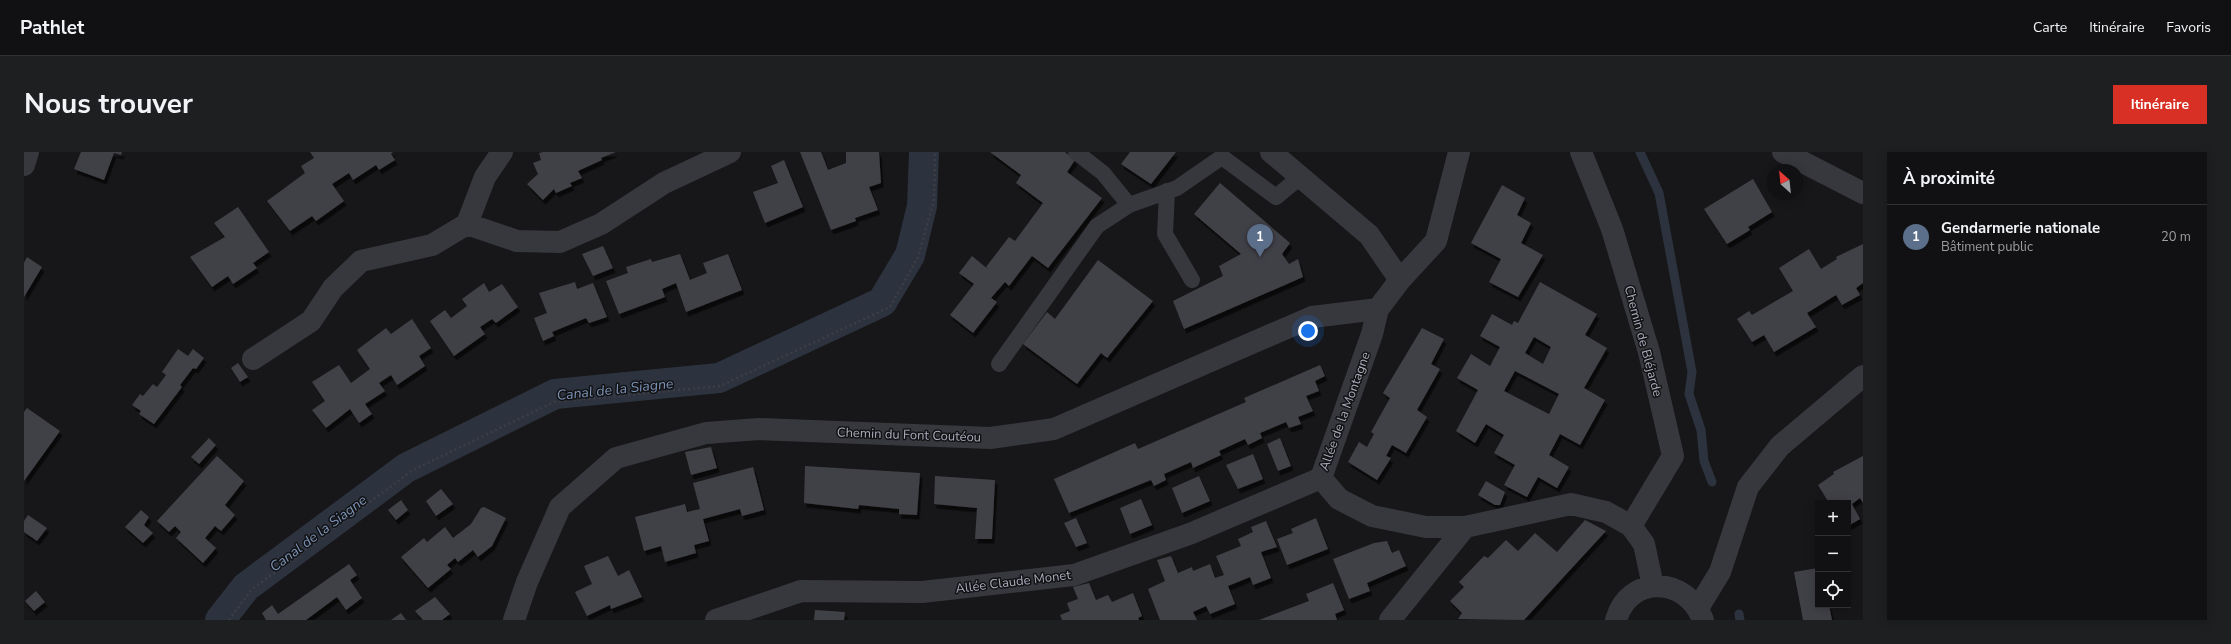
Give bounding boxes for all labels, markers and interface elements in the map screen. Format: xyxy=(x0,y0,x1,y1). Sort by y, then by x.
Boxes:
text: Pathlet xyxy=(20,15,84,41)
text: Carte xyxy=(2033,18,2067,37)
text: Itinéraire xyxy=(2089,18,2144,37)
text: Favoris xyxy=(2166,18,2211,37)
text: Nous trouver xyxy=(24,85,193,123)
button: Itinéraire xyxy=(2113,85,2207,124)
north arrow xyxy=(1767,164,1803,200)
text: À proximité xyxy=(1903,167,1995,190)
text: Gendarmerie nationale xyxy=(1941,218,2100,238)
pin: 1 xyxy=(1247,224,1273,257)
text: 1 xyxy=(1912,228,1920,246)
text: 20 m xyxy=(2161,228,2191,246)
text: Bâtiment public xyxy=(1941,238,2033,256)
street label: Chemin de Bléjarde xyxy=(1620,284,1667,399)
your location xyxy=(1298,321,1318,341)
street label: Allée de la Montagne xyxy=(1315,349,1375,473)
water label: Canal de la Siagne xyxy=(556,374,675,405)
street label: Chemin du Font Coutéou xyxy=(837,423,981,447)
water label: Canal de la Siagne xyxy=(266,490,371,576)
map controls xyxy=(1815,500,1851,608)
button: + xyxy=(1815,500,1851,536)
button: − xyxy=(1815,536,1851,572)
street label: Allée Claude Monet xyxy=(954,566,1072,598)
button: locate xyxy=(1815,572,1851,608)

